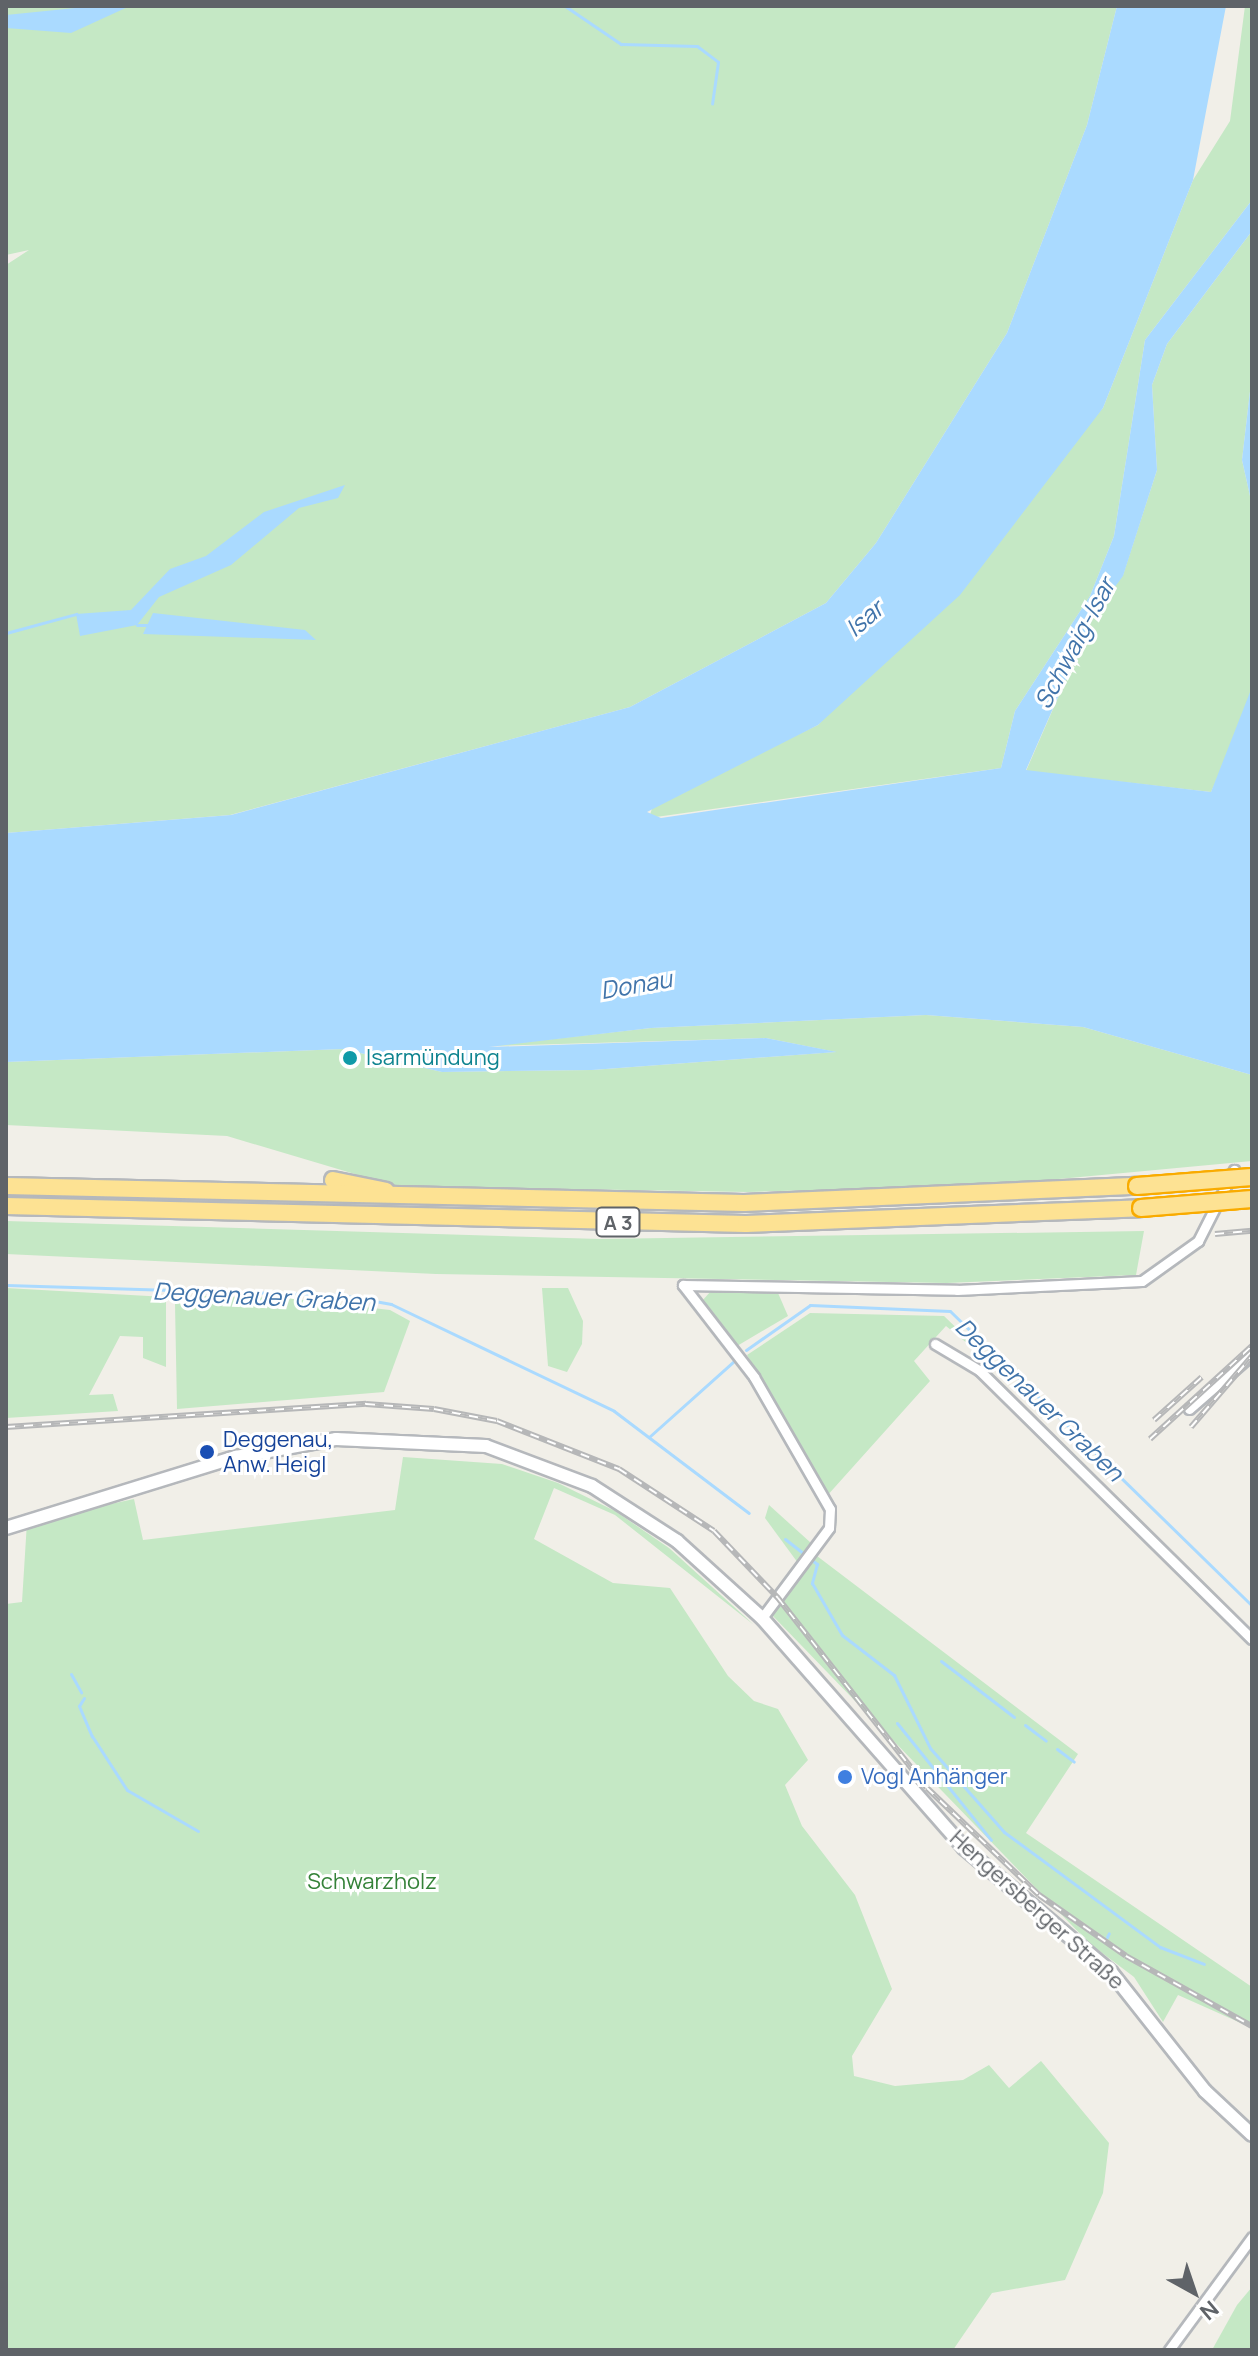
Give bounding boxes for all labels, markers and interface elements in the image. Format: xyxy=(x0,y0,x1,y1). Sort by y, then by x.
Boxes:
water label: Schwaig-Isar xyxy=(1028,573,1120,713)
water label: Isar xyxy=(839,594,889,642)
water label: Donau xyxy=(598,964,674,1004)
place label: Isarmündung xyxy=(366,1045,500,1071)
marker: Isarmündung xyxy=(341,1049,359,1067)
road number: A 3 xyxy=(594,1206,642,1238)
water label: Deggenauer Graben xyxy=(152,1276,376,1316)
water label: Deggenauer Graben xyxy=(950,1311,1130,1487)
place label: Deggenau, Anw. Heigl xyxy=(223,1426,333,1478)
marker: Deggenau, Anw. Heigl xyxy=(198,1443,216,1461)
place label: Vogl Anhänger xyxy=(861,1764,1008,1790)
marker: Vogl Anhänger xyxy=(836,1768,854,1786)
street label: Hengersberger Straße xyxy=(944,1825,1130,1995)
park label: Schwarzholz xyxy=(307,1869,437,1895)
north arrow xyxy=(1154,2252,1234,2332)
text: N xyxy=(1194,2294,1225,2327)

